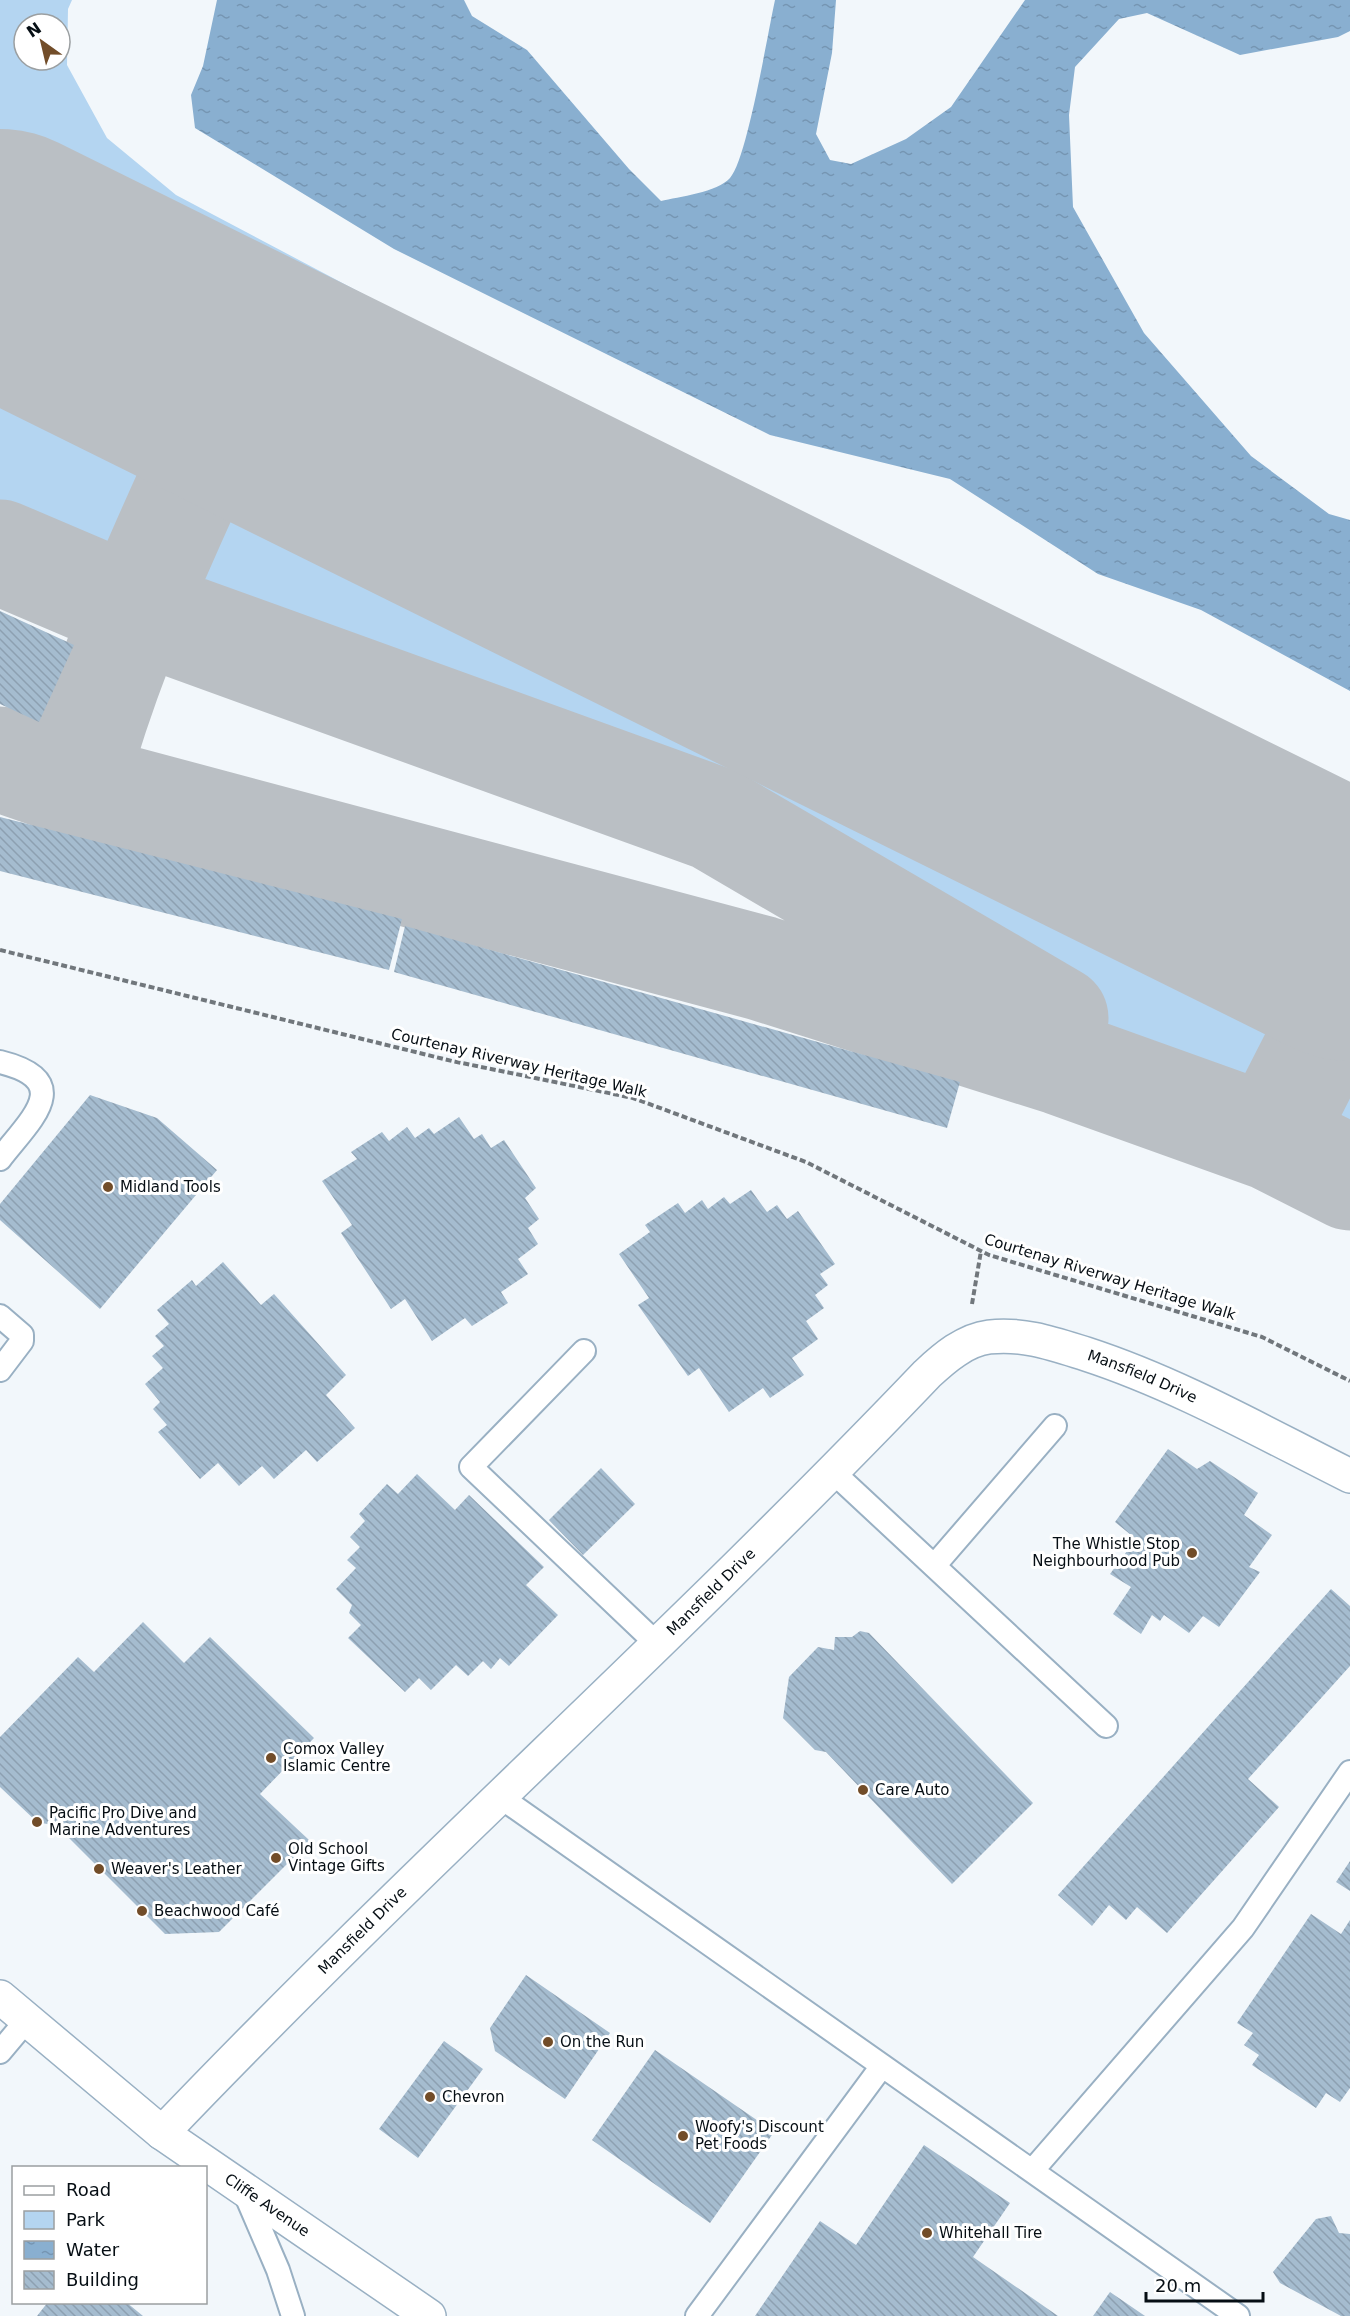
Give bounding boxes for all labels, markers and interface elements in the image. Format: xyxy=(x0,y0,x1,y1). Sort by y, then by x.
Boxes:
north arrow xyxy=(12,12,72,72)
text: N xyxy=(23,18,45,42)
street label: Courtenay Riverway Heritage Walk xyxy=(389,1025,649,1101)
place label: Midland Tools xyxy=(120,1178,221,1196)
marker: Midland Tools xyxy=(101,1180,115,1194)
street label: Courtenay Riverway Heritage Walk xyxy=(982,1230,1238,1324)
street label: Mansfield Drive xyxy=(1085,1346,1200,1407)
place label: The Whistle Stop Neighbourhood Pub xyxy=(1032,1535,1180,1570)
street label: Mansfield Drive xyxy=(663,1545,759,1639)
marker: The Whistle Stop Neighbourhood Pub xyxy=(1185,1546,1199,1560)
place label: Comox Valley Islamic Centre xyxy=(283,1740,391,1775)
marker: Comox Valley Islamic Centre xyxy=(264,1751,278,1765)
place label: Care Auto xyxy=(875,1781,949,1799)
marker: Care Auto xyxy=(856,1783,870,1797)
place label: Pacific Pro Dive and Marine Adventures xyxy=(49,1804,197,1839)
marker: Pacific Pro Dive and Marine Adventures xyxy=(30,1815,44,1829)
place label: Old School Vintage Gifts xyxy=(288,1840,385,1875)
marker: Old School Vintage Gifts xyxy=(269,1851,283,1865)
place label: Weaver's Leather xyxy=(111,1860,242,1878)
marker: Weaver's Leather xyxy=(92,1862,106,1876)
street label: Mansfield Drive xyxy=(315,1883,410,1978)
place label: Beachwood Café xyxy=(154,1902,280,1920)
marker: Beachwood Café xyxy=(135,1904,149,1918)
place label: On the Run xyxy=(560,2033,644,2051)
marker: On the Run xyxy=(541,2035,555,2049)
place label: Chevron xyxy=(442,2088,505,2106)
marker: Chevron xyxy=(423,2090,437,2104)
place label: Woofy's Discount Pet Foods xyxy=(695,2118,824,2153)
marker: Woofy's Discount Pet Foods xyxy=(676,2129,690,2143)
legend xyxy=(12,2166,207,2304)
street label: Cliffe Avenue xyxy=(221,2170,313,2240)
text: Road xyxy=(66,2179,111,2200)
text: Park xyxy=(66,2209,105,2230)
place label: Whitehall Tire xyxy=(939,2224,1042,2242)
marker: Whitehall Tire xyxy=(920,2226,934,2240)
text: Water xyxy=(66,2239,120,2260)
scale bar xyxy=(1146,2265,1263,2303)
text: Building xyxy=(66,2269,139,2290)
text: 20 m xyxy=(1155,2275,1201,2296)

